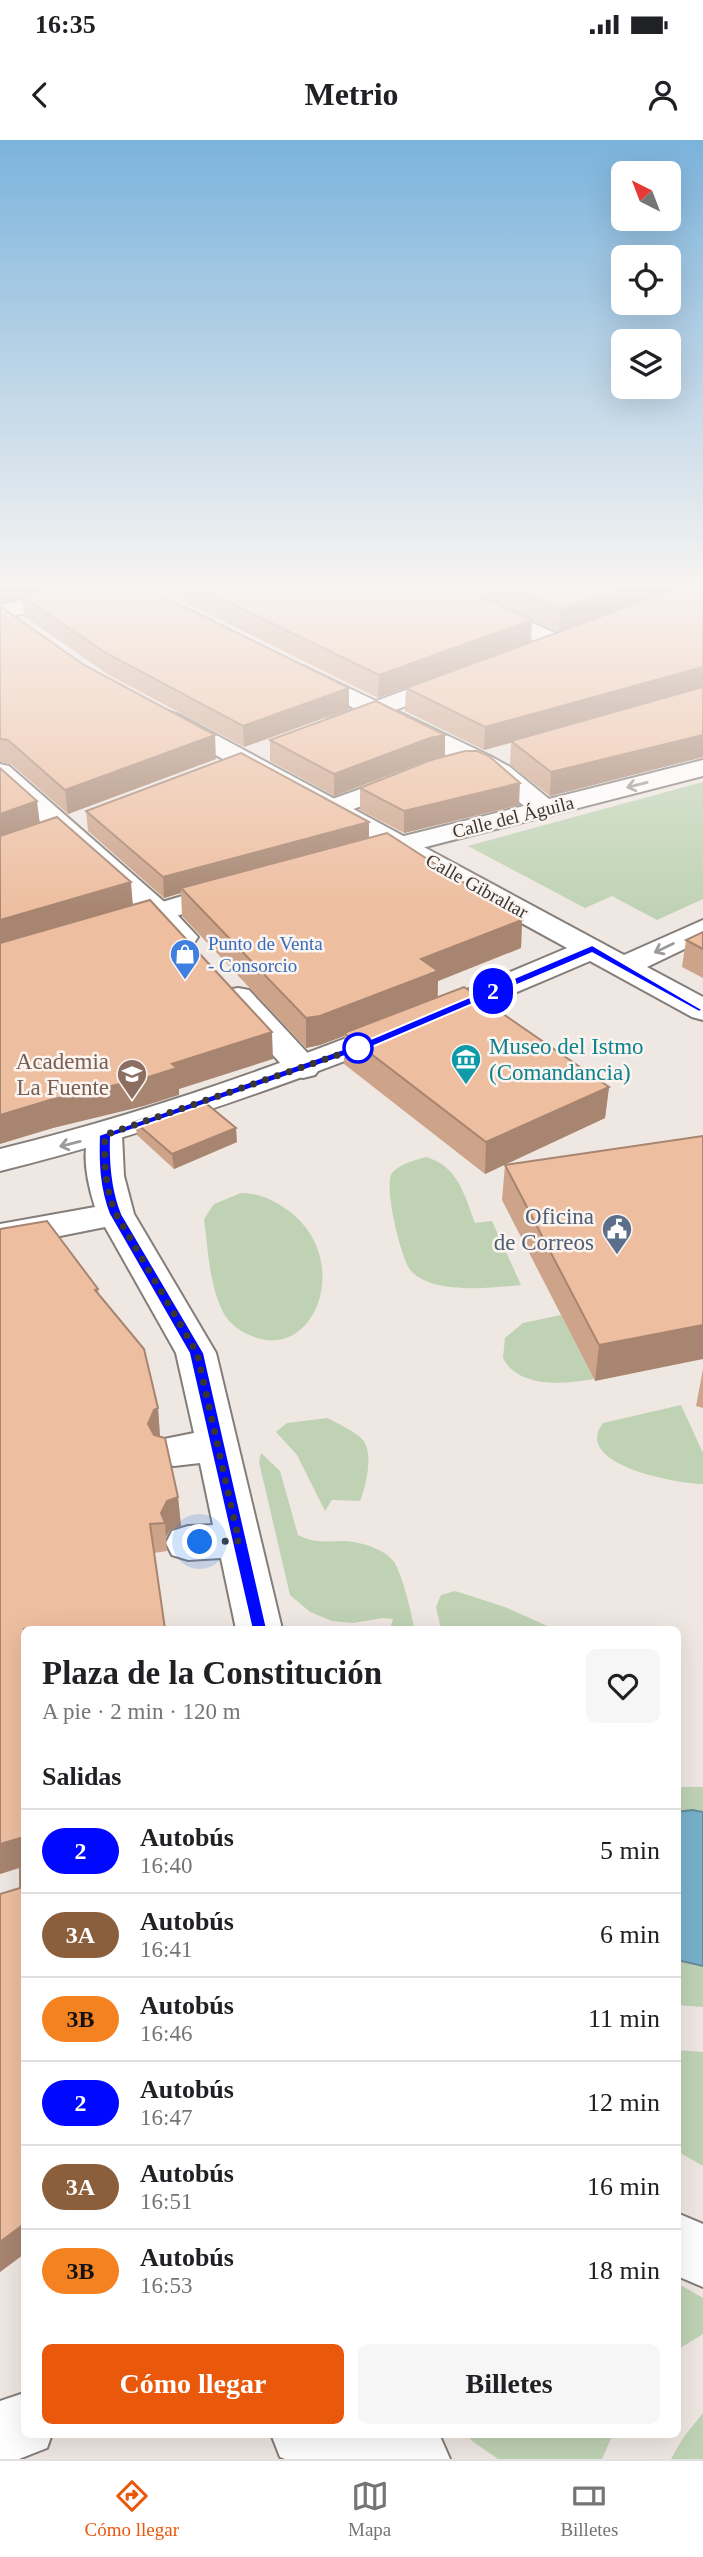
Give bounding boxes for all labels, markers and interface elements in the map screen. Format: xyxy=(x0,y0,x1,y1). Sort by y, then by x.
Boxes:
text: 16:35 xyxy=(35,10,96,39)
icon: back xyxy=(21,76,59,114)
text: Metrio xyxy=(304,76,399,112)
icon: person xyxy=(644,76,682,114)
north arrow xyxy=(611,161,681,231)
map controls xyxy=(611,161,681,399)
button: locate xyxy=(611,245,681,315)
button: layers xyxy=(611,329,681,399)
one-way arrow xyxy=(626,779,649,792)
street label: Calle del Águila xyxy=(450,792,576,842)
street label: Calle Gibraltar xyxy=(422,849,532,923)
place label: Punto de Venta - Consorcio xyxy=(208,933,323,976)
shop icon: Punto de Venta - Consorcio xyxy=(168,937,202,981)
one-way arrow xyxy=(654,941,675,955)
line badge: 2 xyxy=(470,968,516,1014)
text: 2 xyxy=(487,978,499,1004)
unlabelled marker xyxy=(343,1033,373,1063)
place label: Museo del Istmo (Comandancia) xyxy=(489,1034,644,1085)
museum icon: Museo del Istmo (Comandancia) xyxy=(449,1042,483,1086)
place label: Academia La Fuente xyxy=(16,1049,109,1100)
school or university icon: Academia La Fuente xyxy=(115,1057,149,1101)
one-way arrow xyxy=(59,1138,82,1151)
place label: Oficina de Correos xyxy=(494,1204,594,1255)
public building icon: Oficina de Correos xyxy=(600,1212,634,1256)
your location xyxy=(182,1524,217,1559)
button: heart xyxy=(586,1649,660,1723)
text: Plaza de la Constitución xyxy=(42,1655,382,1691)
text: A pie · 2 min · 120 m xyxy=(42,1699,241,1724)
text: Salidas xyxy=(42,1762,122,1791)
text: Autobús xyxy=(140,1823,234,1852)
text: 5 min xyxy=(600,1836,660,1865)
text: 2 xyxy=(75,1838,87,1864)
text: 16:40 xyxy=(140,1853,192,1878)
text: Autobús xyxy=(140,1907,234,1936)
text: 6 min xyxy=(600,1920,660,1949)
text: 3A xyxy=(66,1922,95,1948)
text: 16:41 xyxy=(140,1937,192,1962)
text: Autobús xyxy=(140,1991,234,2020)
text: 11 min xyxy=(588,2004,660,2033)
text: 3B xyxy=(66,2006,95,2032)
text: 16:46 xyxy=(140,2021,192,2046)
text: Autobús xyxy=(140,2075,234,2104)
text: 12 min xyxy=(587,2088,660,2117)
text: 2 xyxy=(75,2090,87,2116)
text: 16:47 xyxy=(140,2105,192,2130)
text: Autobús xyxy=(140,2159,234,2188)
text: 16 min xyxy=(587,2172,660,2201)
text: 3A xyxy=(66,2174,95,2200)
text: 16:51 xyxy=(140,2189,192,2214)
text: Autobús xyxy=(140,2243,234,2272)
text: 18 min xyxy=(587,2256,660,2285)
text: 3B xyxy=(66,2258,95,2284)
text: 16:53 xyxy=(140,2273,192,2298)
button: Cómo llegar xyxy=(42,2344,344,2424)
button: Billetes xyxy=(358,2344,660,2424)
tab: Cómo llegar xyxy=(85,2477,179,2541)
tab: Mapa xyxy=(348,2477,391,2541)
tab: Billetes xyxy=(560,2477,618,2541)

